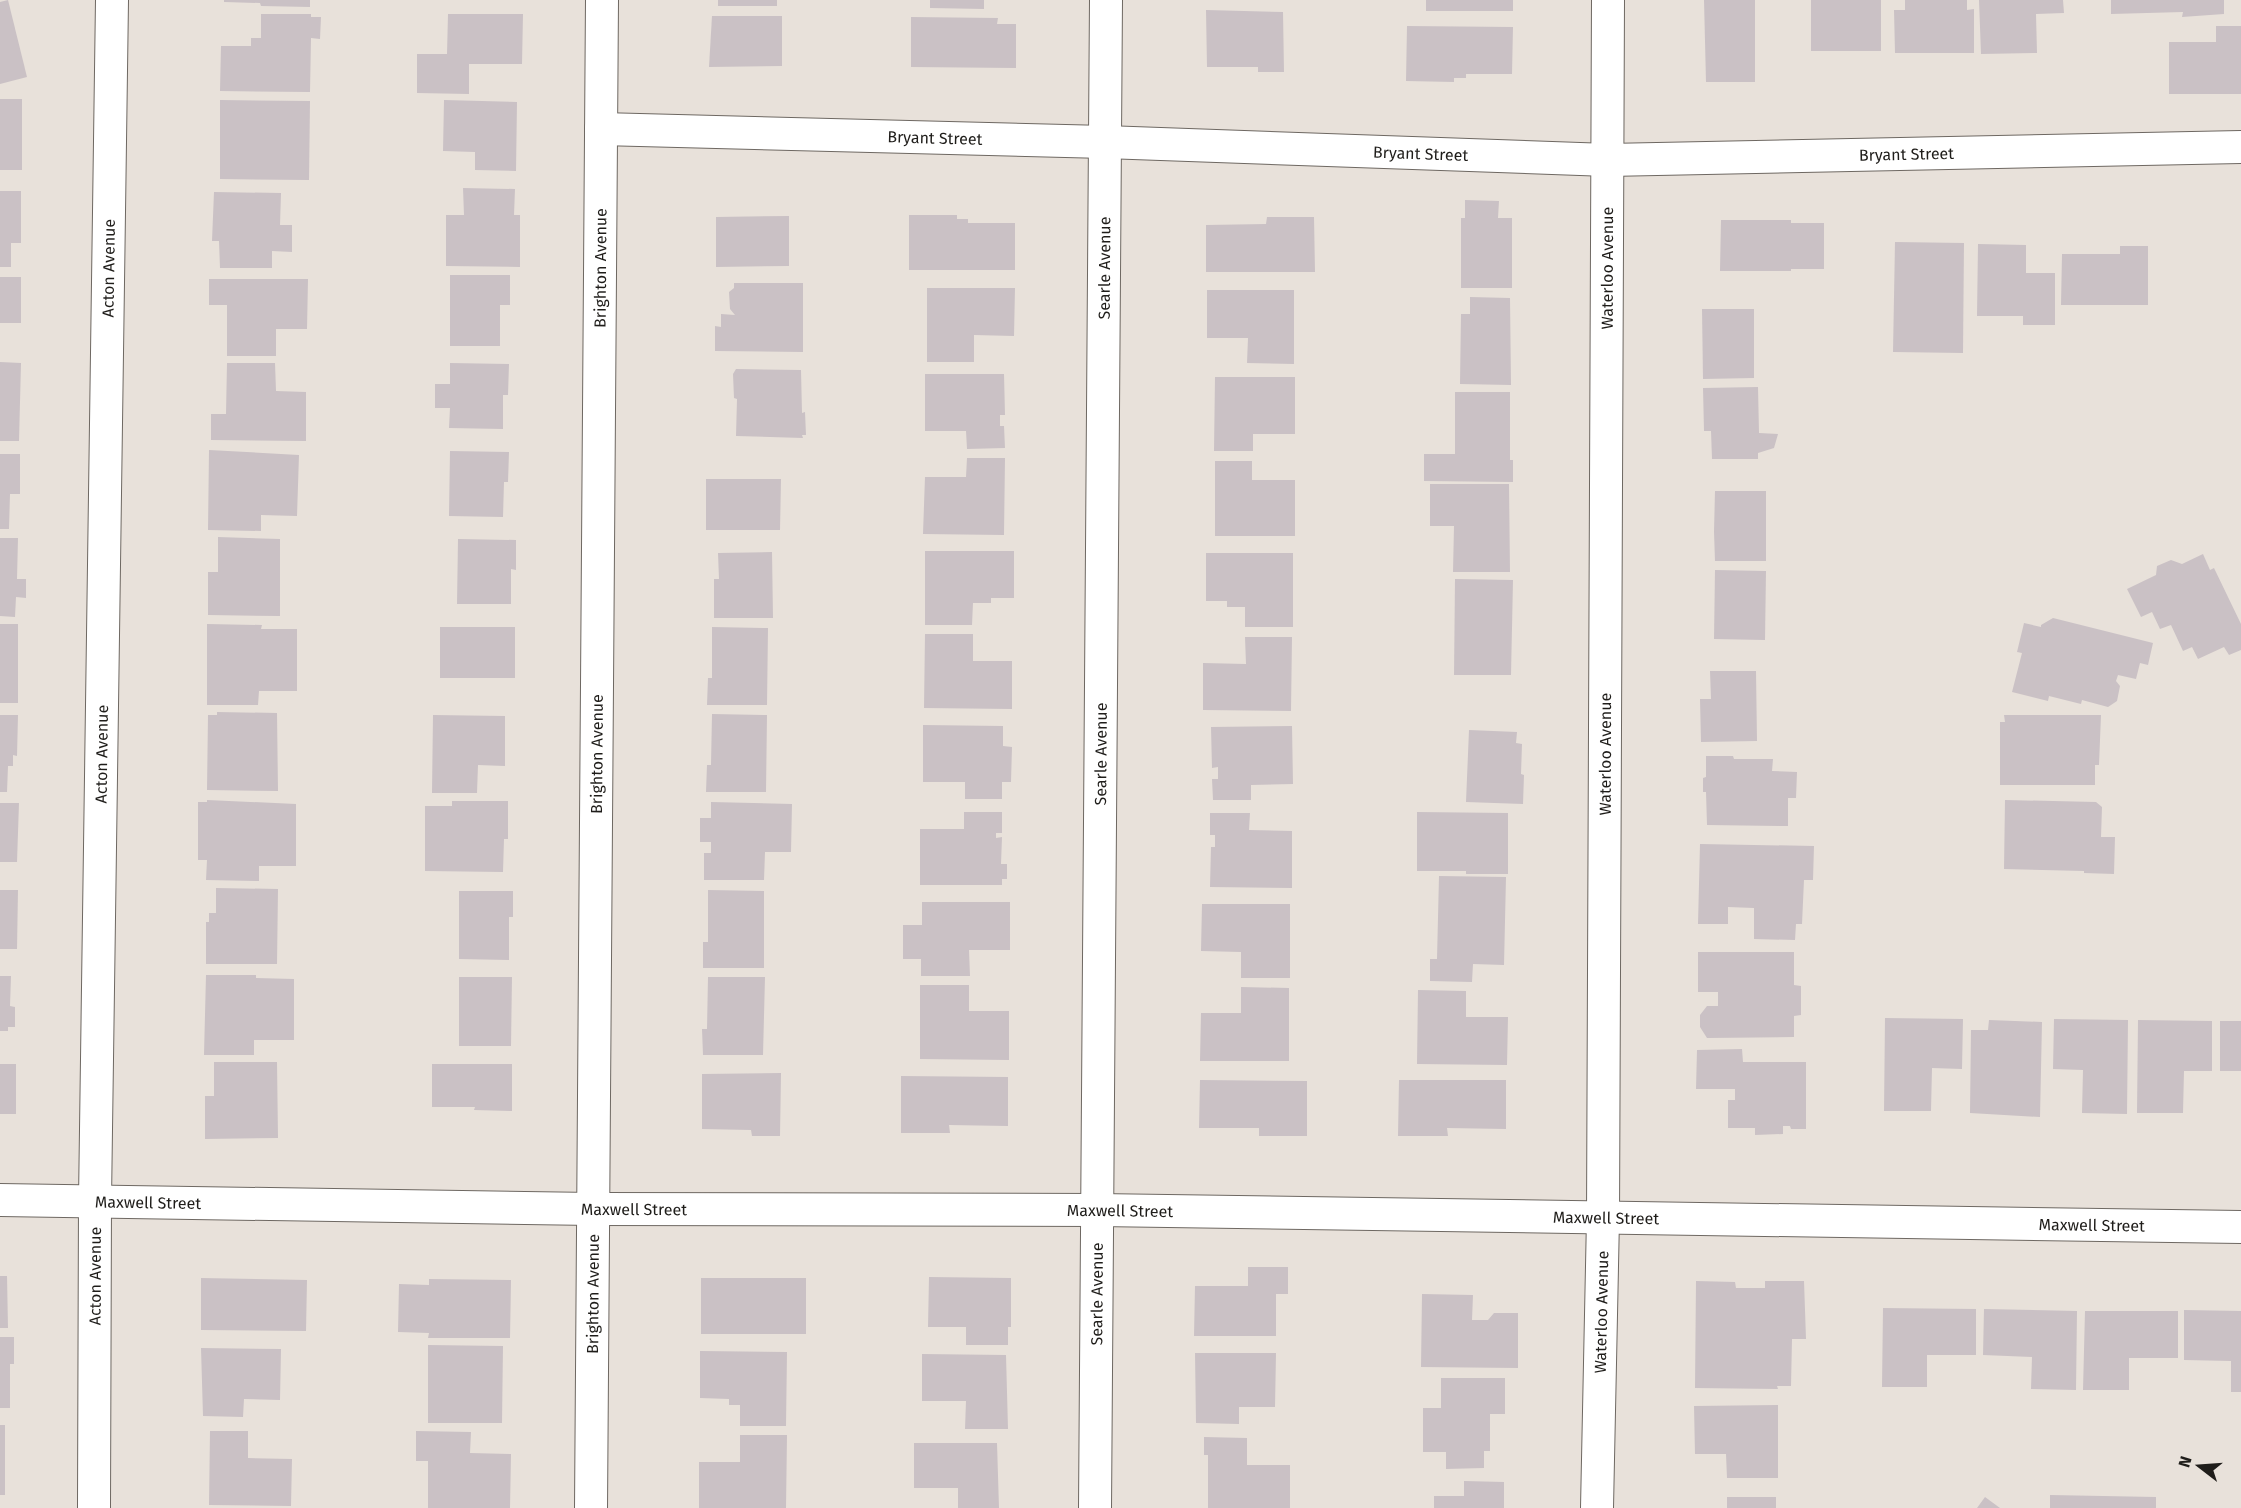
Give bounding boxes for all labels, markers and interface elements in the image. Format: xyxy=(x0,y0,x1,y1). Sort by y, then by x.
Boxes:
street label: Bryant Street xyxy=(887,127,983,149)
street label: Bryant Street xyxy=(1373,143,1469,165)
street label: Bryant Street xyxy=(1859,144,1954,165)
street label: Waterloo Avenue xyxy=(1598,207,1617,329)
street label: Brighton Avenue xyxy=(591,208,610,328)
street label: Searle Avenue xyxy=(1095,216,1114,320)
street label: Acton Avenue xyxy=(99,219,119,317)
street label: Waterloo Avenue xyxy=(1596,693,1615,815)
street label: Brighton Avenue xyxy=(587,694,607,814)
street label: Searle Avenue xyxy=(1091,702,1111,806)
street label: Acton Avenue xyxy=(92,705,112,803)
street label: Maxwell Street xyxy=(95,1192,201,1213)
street label: Maxwell Street xyxy=(581,1200,687,1219)
street label: Maxwell Street xyxy=(1067,1201,1173,1221)
street label: Maxwell Street xyxy=(1553,1208,1659,1228)
street label: Maxwell Street xyxy=(2039,1215,2145,1236)
street label: Acton Avenue xyxy=(86,1227,105,1325)
street label: Brighton Avenue xyxy=(583,1234,603,1354)
street label: Searle Avenue xyxy=(1087,1242,1107,1346)
street label: Waterloo Avenue xyxy=(1591,1251,1612,1374)
north arrow xyxy=(2169,1436,2229,1496)
text: N xyxy=(2174,1454,2196,1470)

